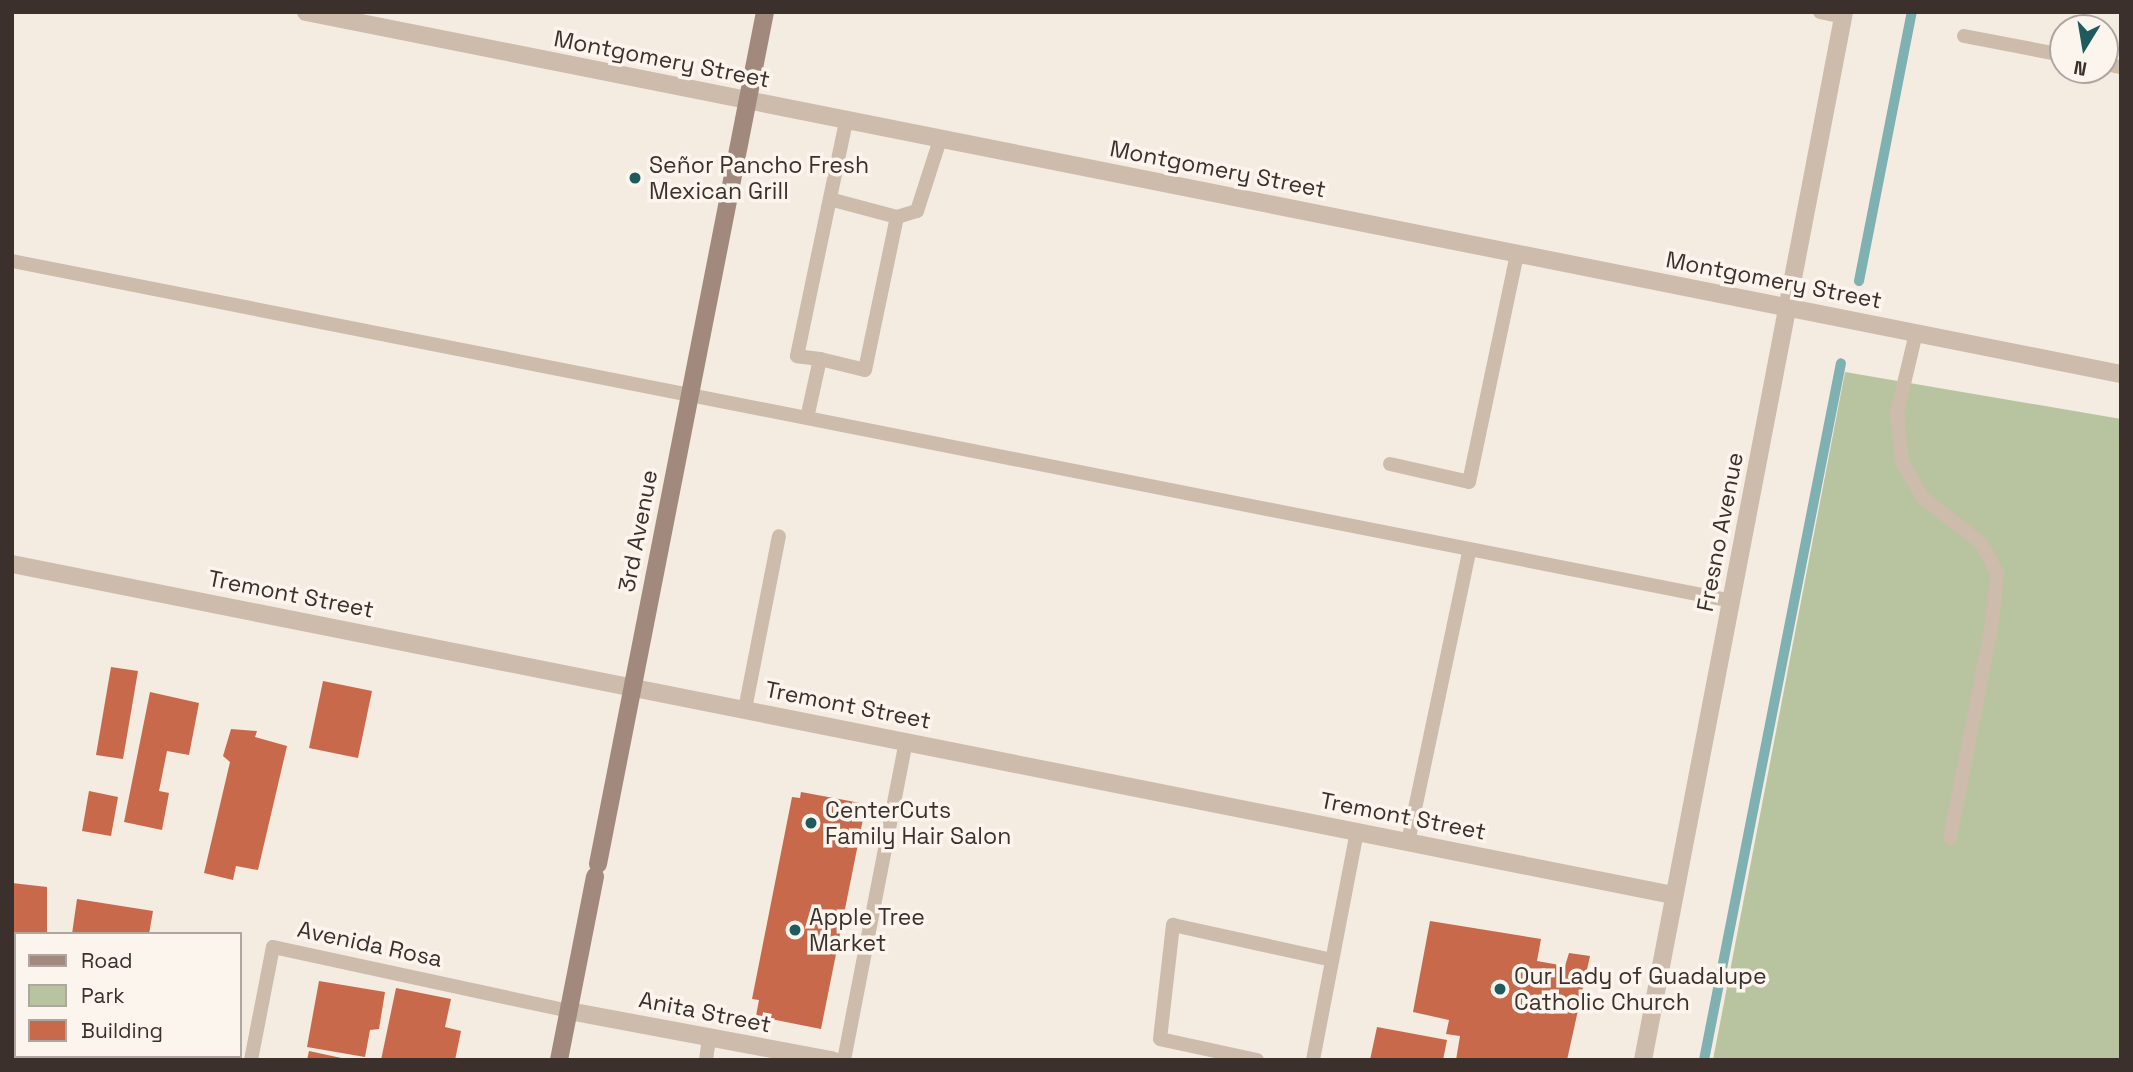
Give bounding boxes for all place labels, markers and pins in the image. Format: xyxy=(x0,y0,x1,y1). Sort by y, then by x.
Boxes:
place label: Señor Pancho Fresh Mexican Grill xyxy=(649,151,869,205)
marker: Señor Pancho Fresh Mexican Grill xyxy=(627,170,643,186)
place label: CenterCuts Family Hair Salon xyxy=(825,796,1011,850)
marker: CenterCuts Family Hair Salon xyxy=(803,815,819,831)
place label: Apple Tree Market xyxy=(809,903,926,957)
marker: Apple Tree Market xyxy=(787,922,803,938)
place label: Our Lady of Guadalupe Catholic Church xyxy=(1514,962,1767,1016)
marker: Our Lady of Guadalupe Catholic Church xyxy=(1492,981,1508,997)

